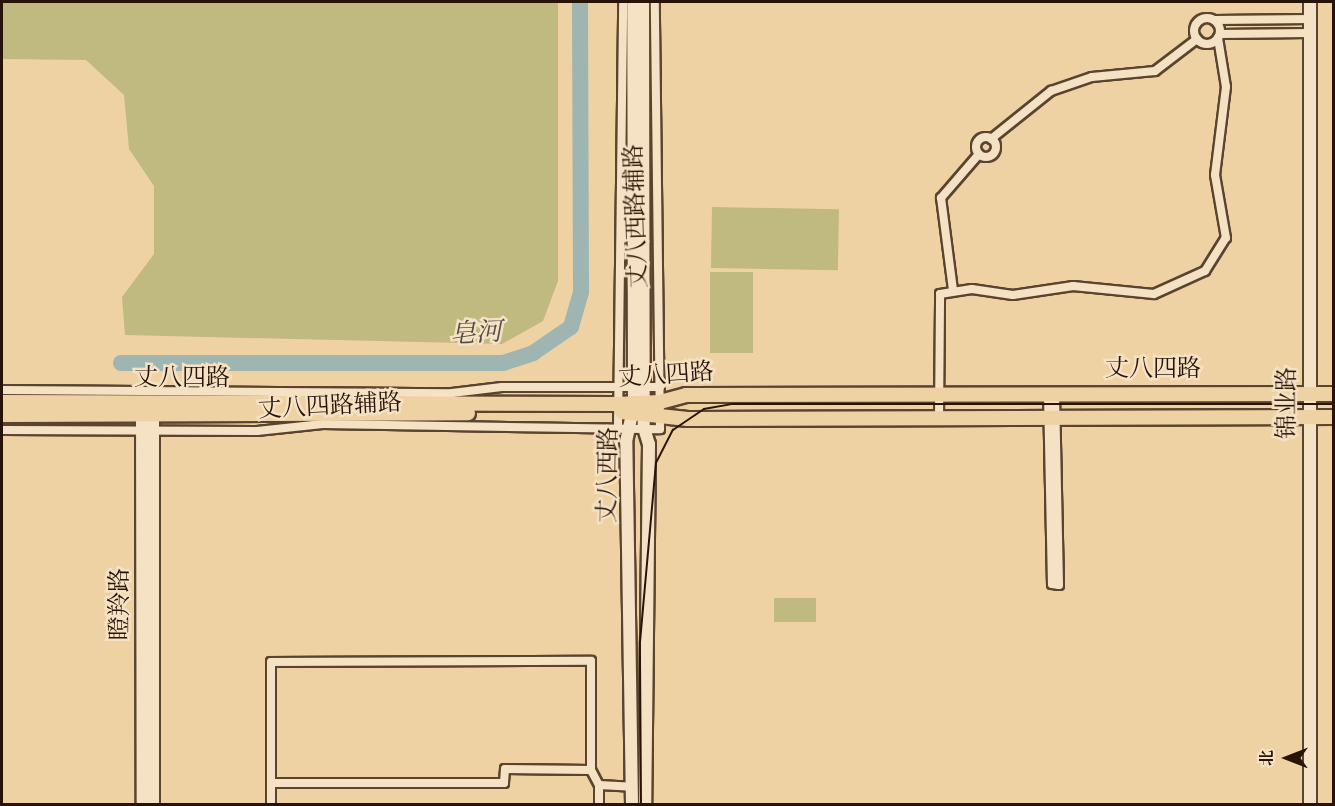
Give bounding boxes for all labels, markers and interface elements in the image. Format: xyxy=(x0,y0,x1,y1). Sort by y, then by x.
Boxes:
street label: 丈八西路辅路 xyxy=(621,144,655,288)
water label: 皂河 xyxy=(449,318,503,352)
street label: 丈八四路 xyxy=(1105,357,1201,385)
street label: 丈八四路 xyxy=(617,359,715,395)
street label: 丈八四路 xyxy=(134,366,230,394)
street label: 锦业路 xyxy=(1275,367,1303,439)
street label: 丈八四路辅路 xyxy=(257,390,403,426)
street label: 丈八西路 xyxy=(595,427,625,523)
street label: 瞪羚路 xyxy=(108,568,136,640)
north arrow xyxy=(1257,728,1317,788)
text: 北 xyxy=(1257,750,1280,766)

